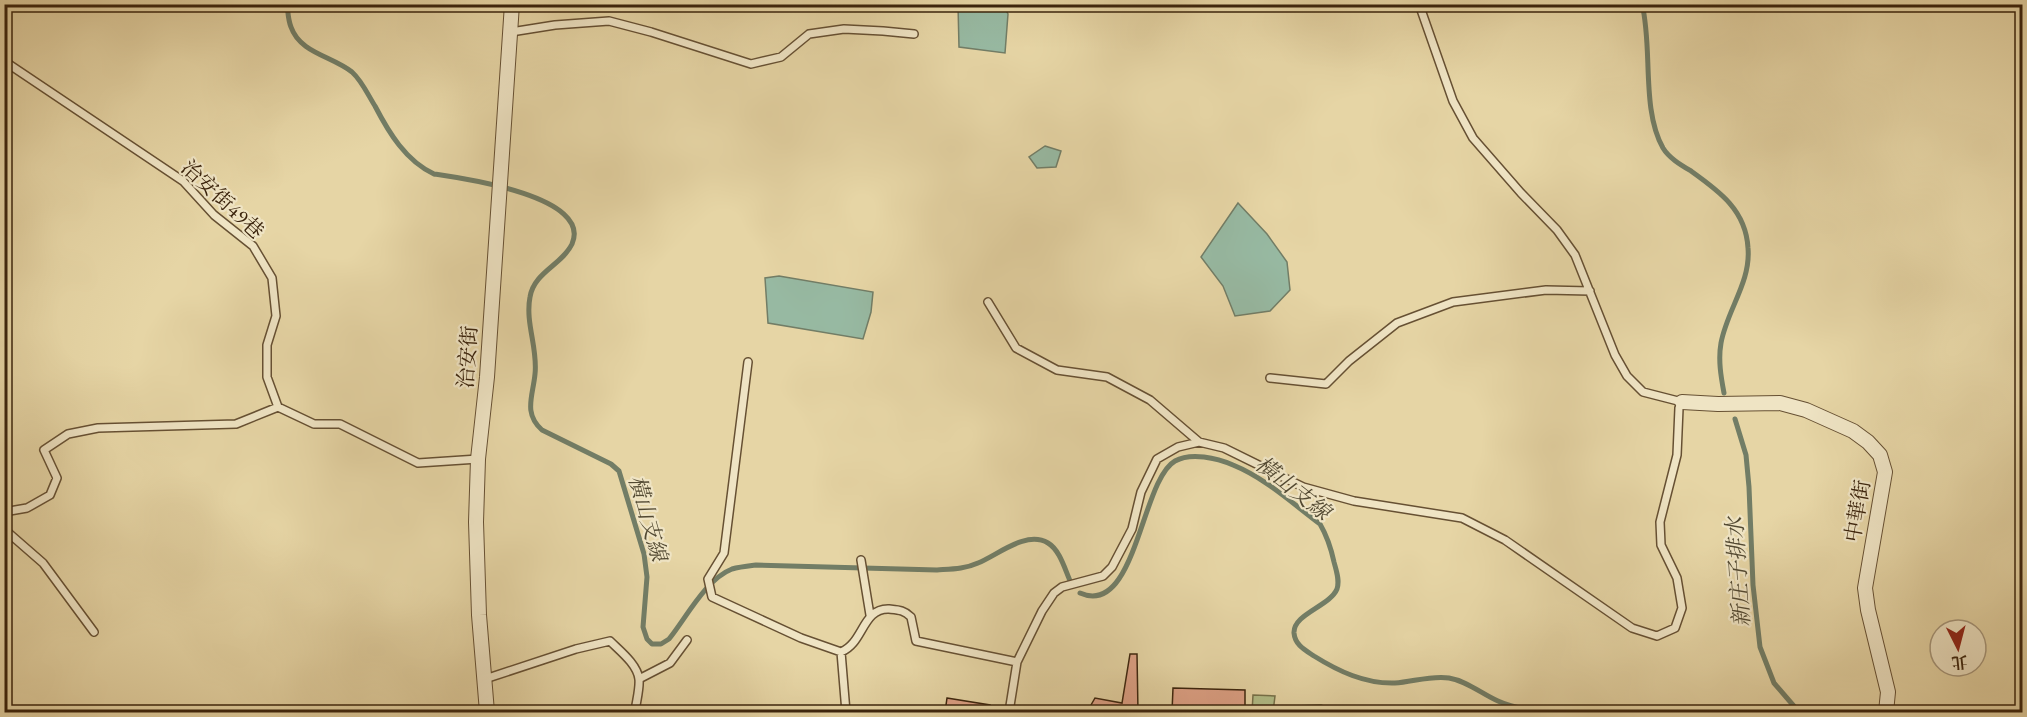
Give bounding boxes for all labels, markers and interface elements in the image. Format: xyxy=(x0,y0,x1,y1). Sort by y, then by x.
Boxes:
street label: 治安街49巷 xyxy=(176,154,270,244)
street label: 治安街 xyxy=(451,325,483,389)
water label: 橫山支線 xyxy=(1249,449,1338,528)
water label: 橫山支線 xyxy=(622,472,675,566)
street label: 中華街 xyxy=(1838,478,1876,544)
water label: 新庄子排水 xyxy=(1720,514,1756,628)
north arrow xyxy=(1928,618,1988,678)
text: 北 xyxy=(1950,651,1969,674)

